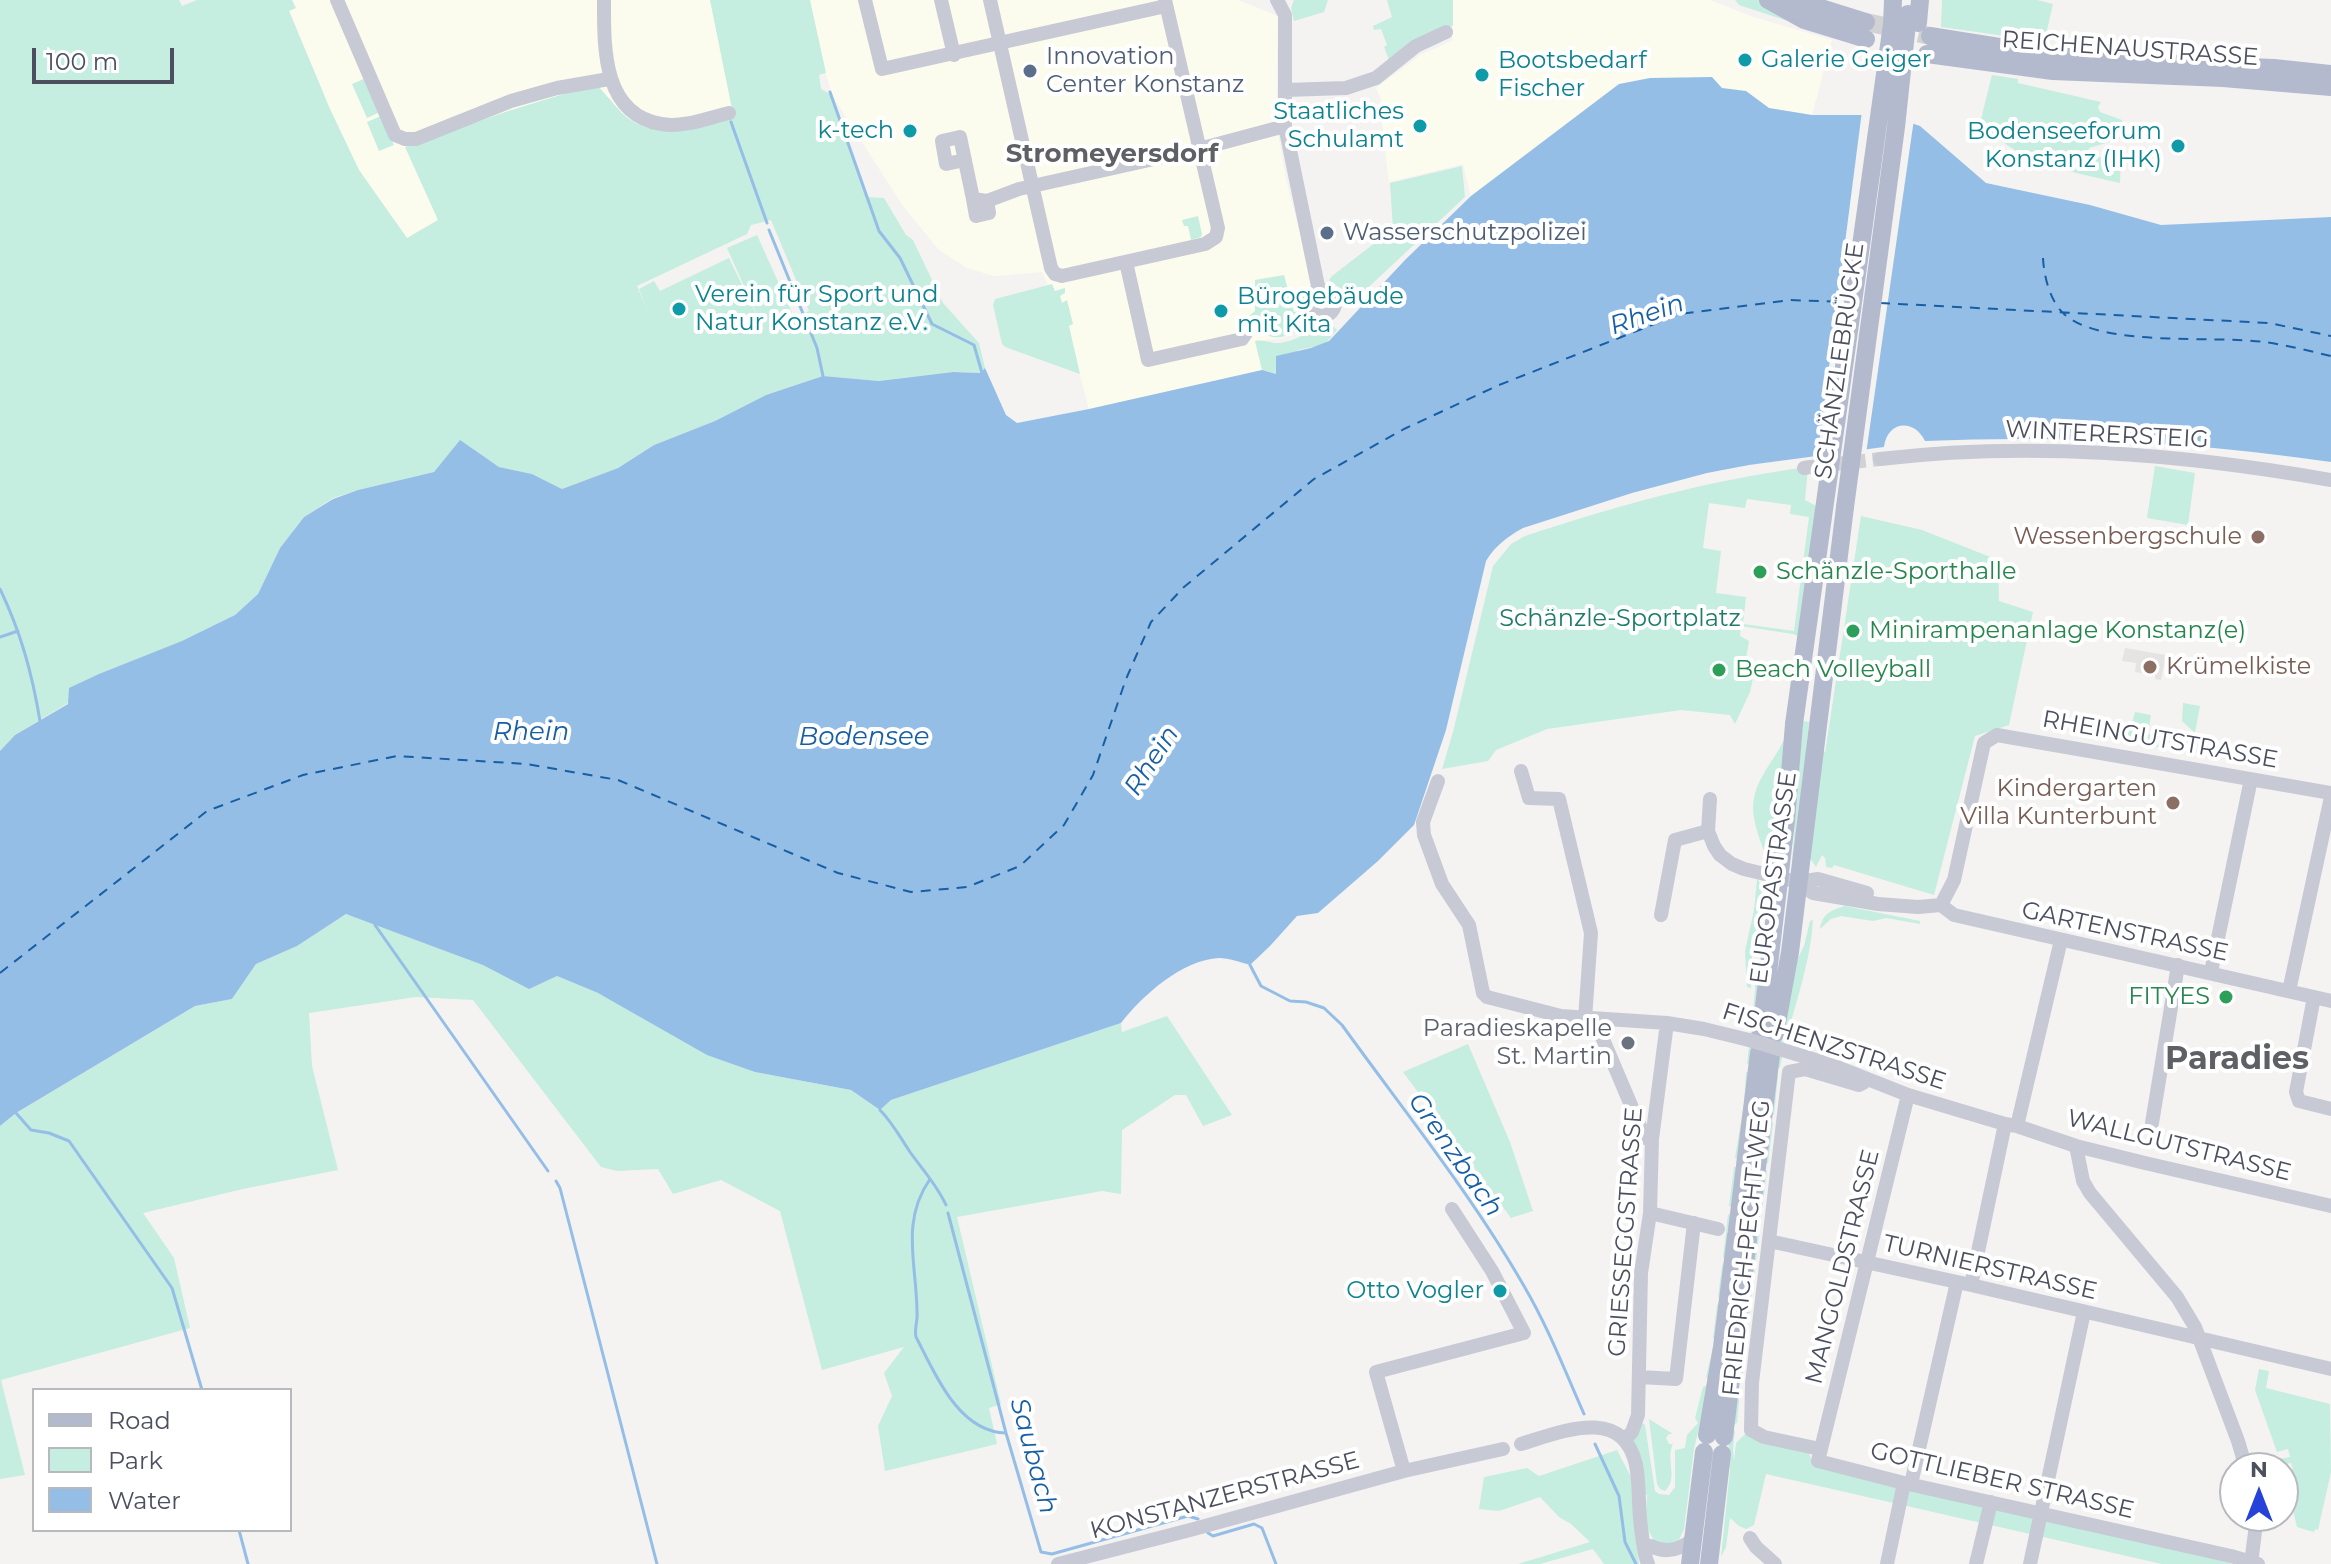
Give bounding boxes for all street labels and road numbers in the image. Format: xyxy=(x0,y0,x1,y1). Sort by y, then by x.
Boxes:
street label: REICHENAUSTRASSE xyxy=(2001,26,2259,72)
street label: SCHÄNZLEBRÜCKE xyxy=(1809,241,1871,481)
street label: WINTERERSTEIG xyxy=(2004,415,2210,455)
street label: RHEINGUTSTRASSE xyxy=(2040,705,2280,775)
street label: EUROPASTRASSE xyxy=(1745,770,1803,986)
street label: GARTENSTRASSE xyxy=(2019,896,2231,968)
street label: FISCHENZSTRASSE xyxy=(1719,997,1949,1097)
street label: FRIEDRICH-PECHT-WEG xyxy=(1717,1098,1777,1398)
street label: WALLGUTSTRASSE xyxy=(2064,1104,2294,1188)
street label: GRIESSEGGSTRASSE xyxy=(1603,1106,1649,1358)
street label: MANGOLDSTRASSE xyxy=(1800,1147,1886,1387)
street label: TURNIERSTRASSE xyxy=(1880,1229,2100,1307)
street label: GOTTLIEBER STRASSE xyxy=(1867,1437,2137,1525)
street label: KONSTANZERSTRASSE xyxy=(1087,1446,1363,1546)

